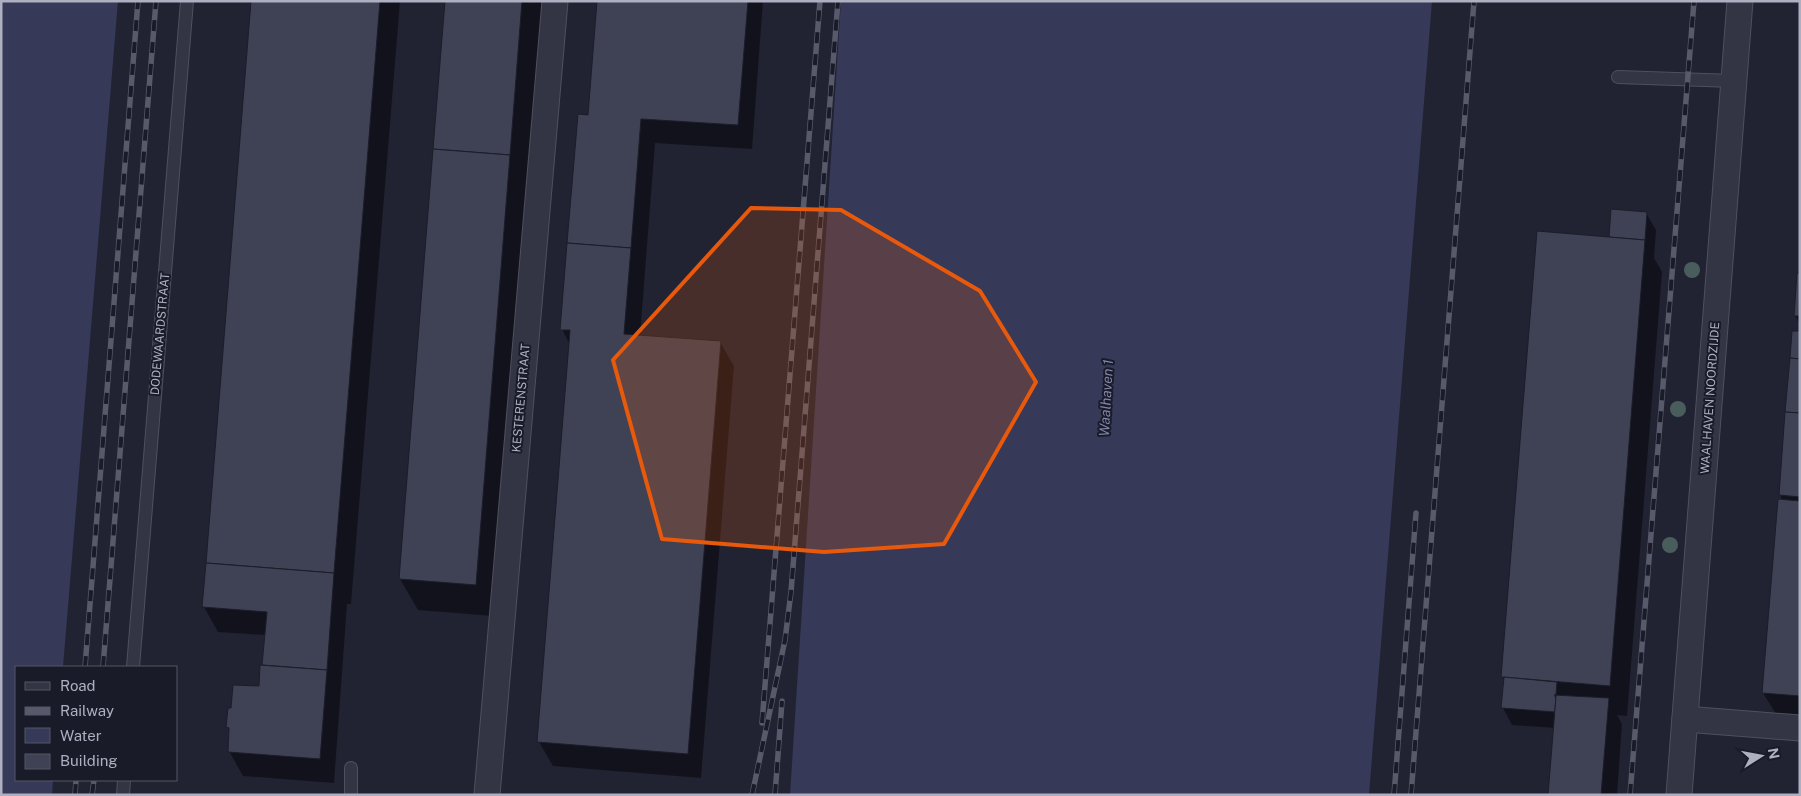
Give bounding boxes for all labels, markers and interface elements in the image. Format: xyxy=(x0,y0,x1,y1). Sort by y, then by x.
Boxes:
street label: DODEWAARDSTRAAT xyxy=(148,272,172,396)
street label: WAALHAVEN NOORDZIJDE xyxy=(1698,322,1722,474)
street label: KESTERENSTRAAT xyxy=(509,343,533,453)
water label: Waalhaven 1 xyxy=(1096,359,1116,437)
legend xyxy=(15,666,178,781)
text: Road xyxy=(60,677,96,694)
text: Railway xyxy=(60,702,114,719)
text: Water xyxy=(60,727,102,744)
north arrow xyxy=(1736,731,1786,781)
text: N xyxy=(1765,747,1783,760)
text: Building xyxy=(60,752,118,769)

